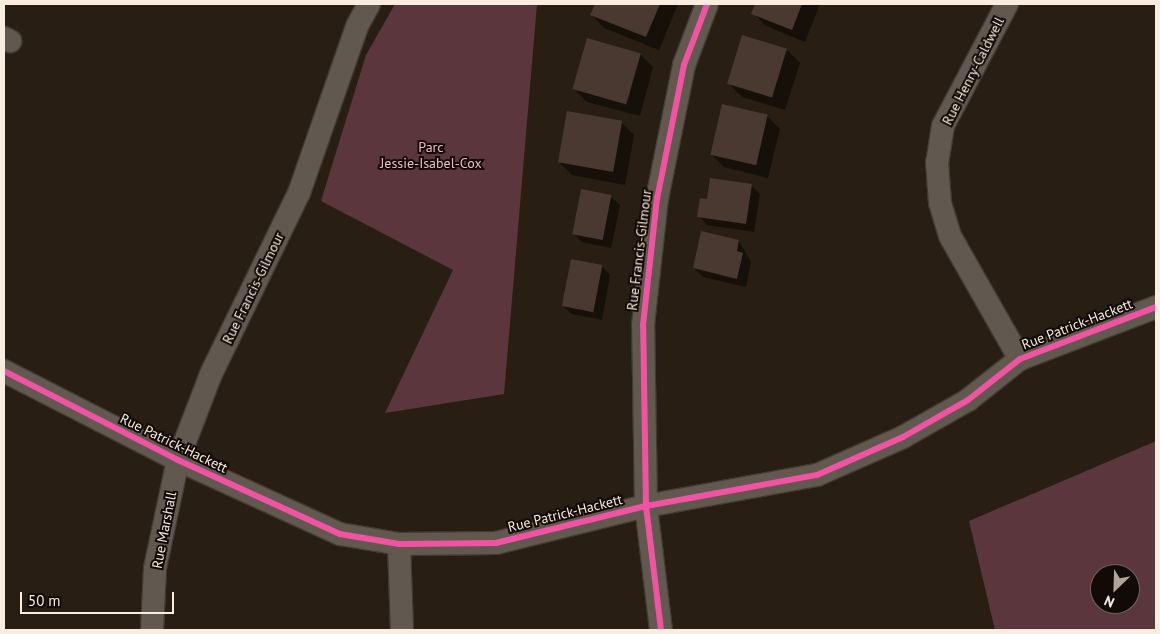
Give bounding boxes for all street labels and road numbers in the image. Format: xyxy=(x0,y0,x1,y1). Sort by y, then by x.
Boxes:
street label: Rue Henry-Caldwell xyxy=(939,14,1007,128)
street label: Rue Francis-Gilmour xyxy=(623,189,655,311)
street label: Rue Francis-Gilmour xyxy=(219,230,287,346)
street label: Rue Patrick-Hackett xyxy=(1019,295,1135,353)
street label: Rue Patrick-Hackett xyxy=(118,410,230,476)
street label: Rue Marshall xyxy=(148,490,180,570)
street label: Rue Patrick-Hackett xyxy=(506,491,624,535)

